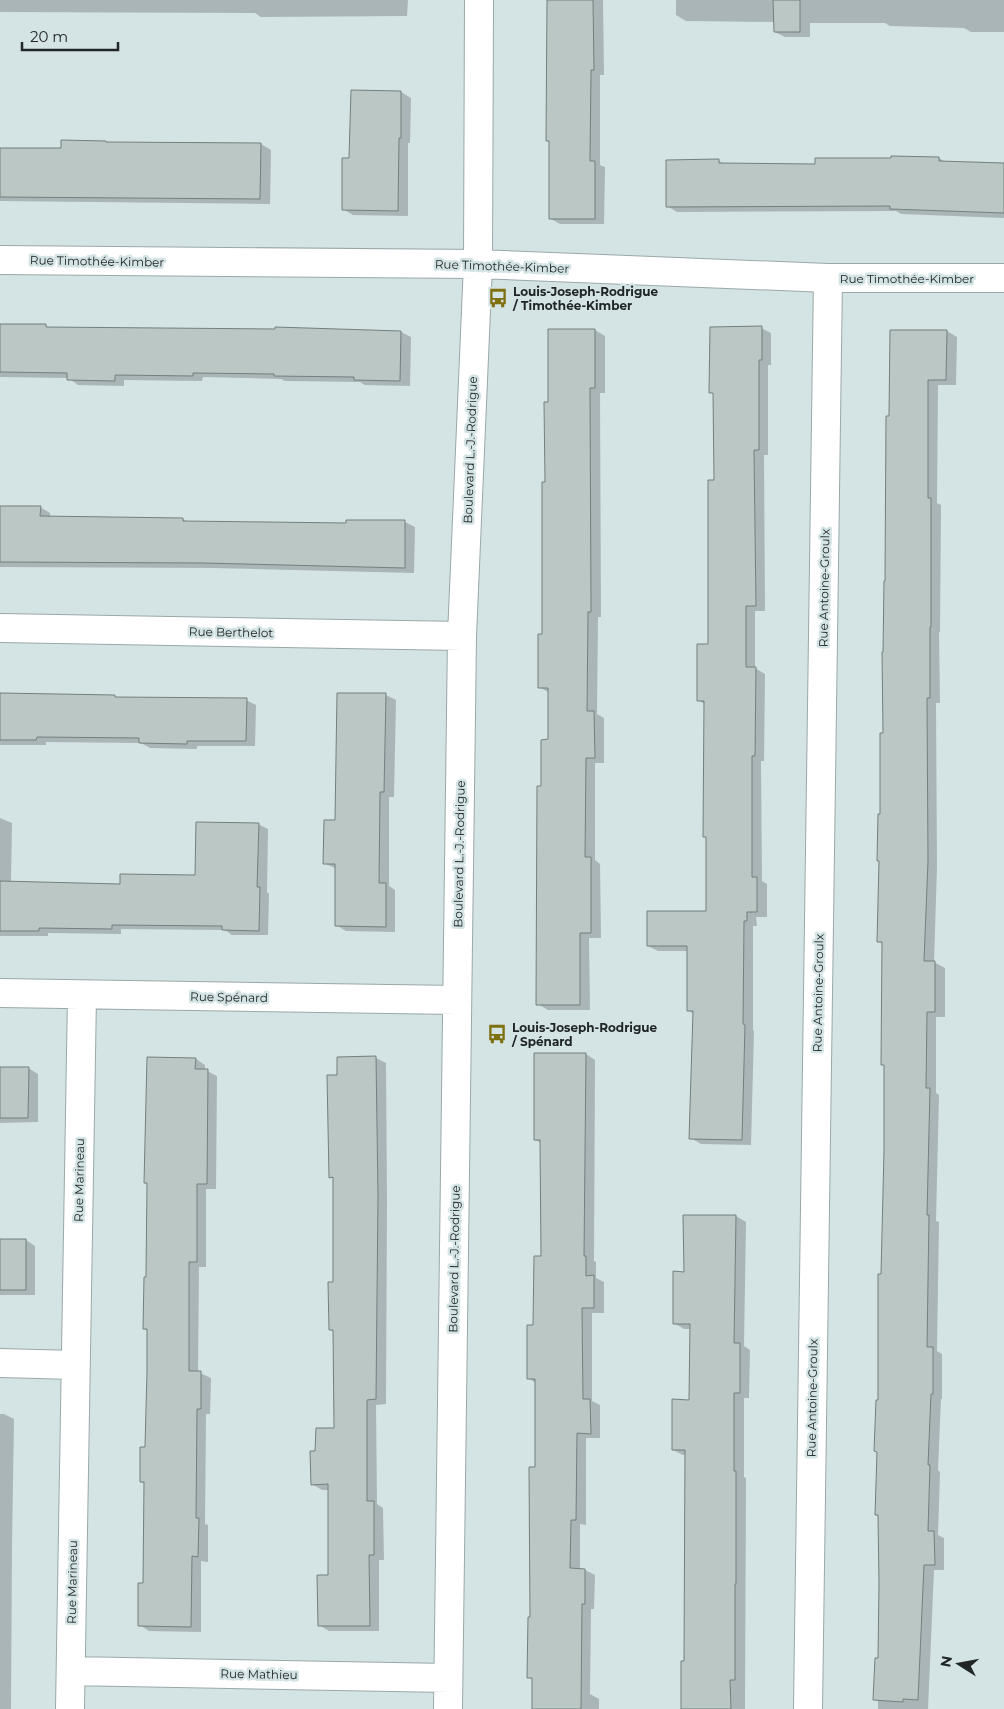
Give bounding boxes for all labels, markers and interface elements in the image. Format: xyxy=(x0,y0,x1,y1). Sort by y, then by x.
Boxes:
scale bar xyxy=(22,20,119,52)
text: 20 m xyxy=(30,27,68,46)
street label: Rue Timothée-Kimber xyxy=(30,252,164,270)
street label: Rue Timothée-Kimber xyxy=(435,256,570,276)
street label: Rue Timothée-Kimber xyxy=(840,271,974,286)
place label: Louis-Joseph-Rodrigue / Timothée-Kimber xyxy=(512,284,659,313)
bus stop icon: Louis-Joseph-Rodrigue / Timothée-Kimber xyxy=(487,287,509,309)
street label: Boulevard L.-J.-Rodrigue xyxy=(460,376,480,524)
street label: Rue Antoine-Groulx xyxy=(815,528,833,647)
street label: Rue Berthelot xyxy=(189,624,273,640)
street label: Boulevard L.-J.-Rodrigue xyxy=(450,780,468,928)
street label: Rue Antoine-Groulx xyxy=(809,933,827,1052)
street label: Rue Spénard xyxy=(190,989,268,1005)
place label: Louis-Joseph-Rodrigue / Spénard xyxy=(511,1020,658,1049)
bus stop icon: Louis-Joseph-Rodrigue / Spénard xyxy=(486,1023,508,1045)
street label: Rue Marineau xyxy=(71,1138,87,1222)
street label: Boulevard L.-J.-Rodrigue xyxy=(445,1185,463,1333)
street label: Rue Antoine-Groulx xyxy=(803,1338,821,1457)
street label: Rue Marineau xyxy=(64,1540,80,1624)
north arrow xyxy=(934,1639,984,1689)
text: N xyxy=(936,1654,956,1669)
street label: Rue Mathieu xyxy=(220,1666,298,1682)

